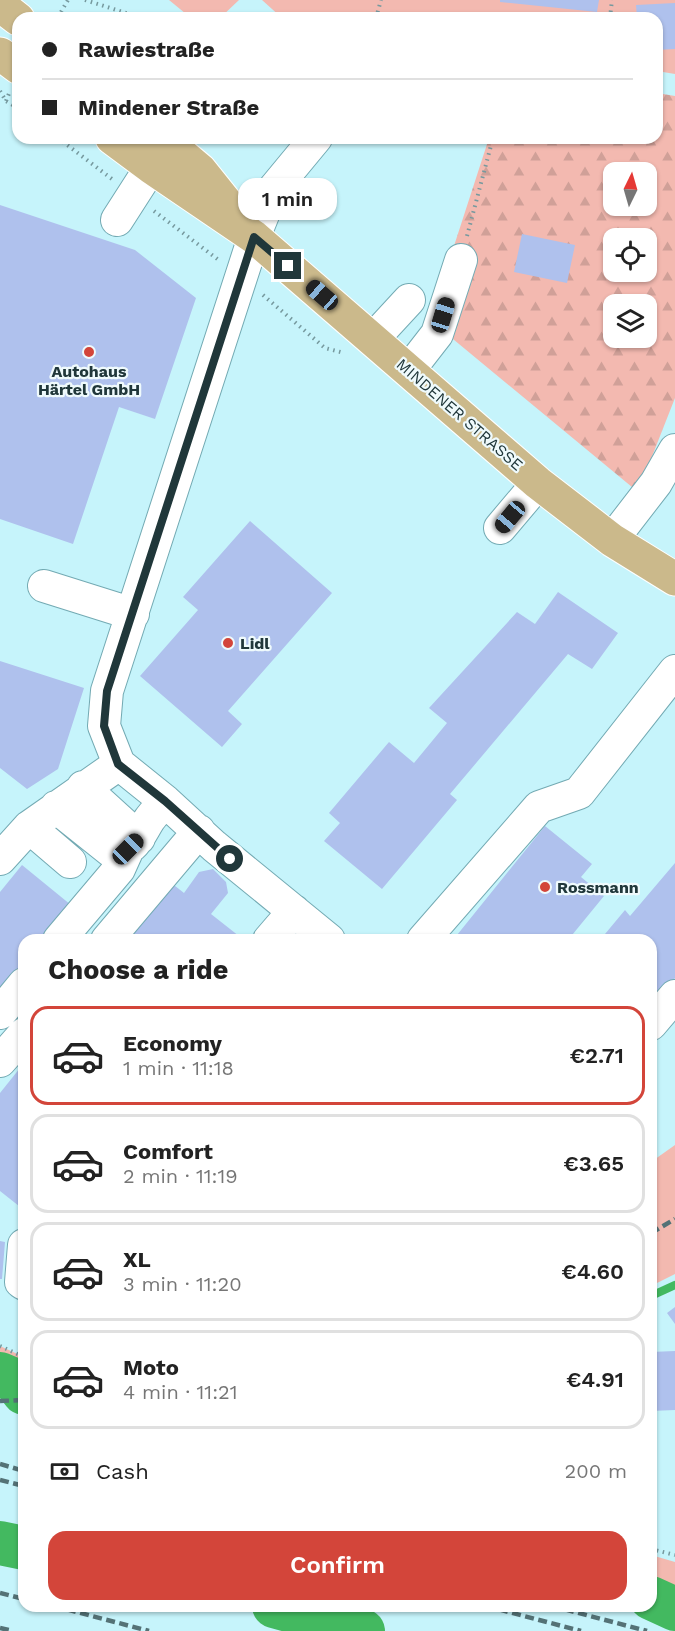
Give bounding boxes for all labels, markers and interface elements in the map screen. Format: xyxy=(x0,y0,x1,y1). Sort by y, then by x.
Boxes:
text: Rawiestraße xyxy=(78,37,215,62)
text: Mindener Straße xyxy=(78,95,259,120)
north arrow xyxy=(603,162,657,216)
map controls xyxy=(603,162,657,348)
callout: 1 min xyxy=(238,179,338,221)
text: 1 min xyxy=(262,187,313,211)
button: locate xyxy=(603,228,657,282)
route end xyxy=(274,252,301,279)
car xyxy=(303,276,341,314)
button: layers xyxy=(603,294,657,348)
car xyxy=(429,295,457,335)
marker: Autohaus Härtel GmbH xyxy=(82,345,96,359)
street label: MINDENER STRASSE xyxy=(393,354,527,474)
place label: Autohaus Härtel GmbH xyxy=(38,362,140,399)
car xyxy=(492,497,528,537)
place label: Lidl xyxy=(240,634,270,653)
marker: Lidl xyxy=(221,636,235,650)
car xyxy=(109,830,147,868)
route start xyxy=(216,845,243,872)
place label: Rossmann xyxy=(557,878,639,897)
marker: Rossmann xyxy=(538,880,552,894)
text: Choose a ride xyxy=(48,954,228,986)
icon: car xyxy=(51,1029,105,1083)
text: Economy xyxy=(123,1031,222,1056)
text: €2.71 xyxy=(570,1043,624,1068)
text: 1 min · 11:18 xyxy=(123,1056,234,1080)
icon: car xyxy=(51,1137,105,1191)
text: Comfort xyxy=(123,1139,213,1164)
text: €3.65 xyxy=(563,1151,624,1176)
text: 2 min · 11:19 xyxy=(123,1164,238,1188)
icon: car xyxy=(51,1245,105,1299)
text: XL xyxy=(123,1247,151,1272)
text: €4.60 xyxy=(561,1259,624,1284)
text: 3 min · 11:20 xyxy=(123,1272,242,1296)
icon: car xyxy=(51,1353,105,1407)
text: Moto xyxy=(123,1355,179,1380)
text: €4.91 xyxy=(566,1367,624,1392)
text: 4 min · 11:21 xyxy=(123,1380,238,1404)
icon: cash xyxy=(48,1455,81,1488)
text: Cash xyxy=(96,1459,149,1484)
text: 200 m xyxy=(565,1459,627,1483)
button: Confirm xyxy=(48,1531,627,1600)

